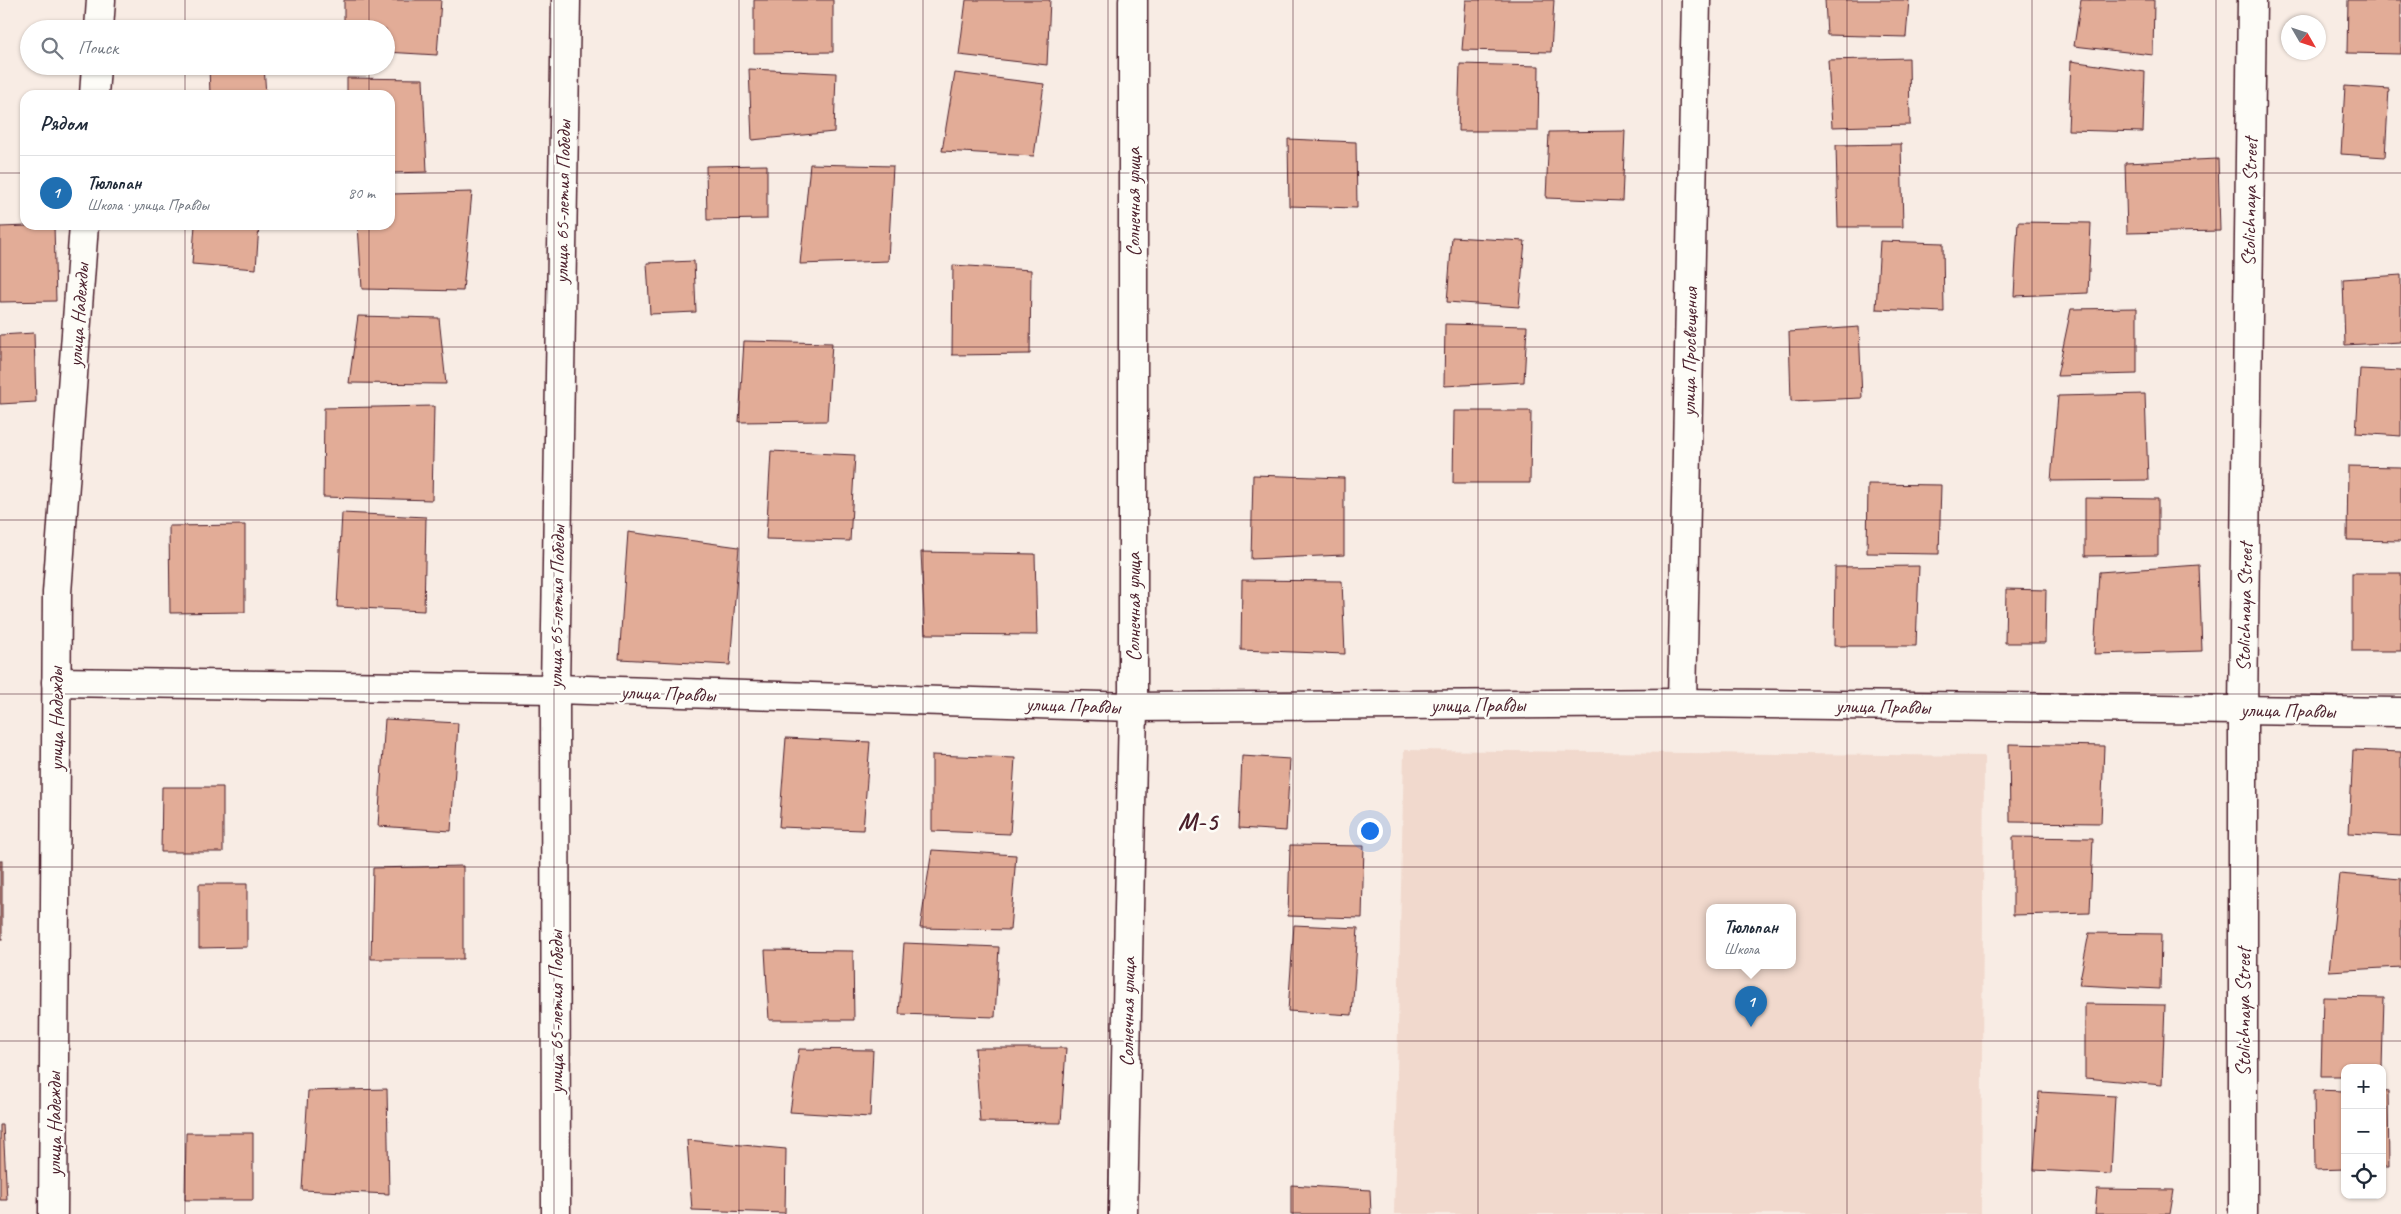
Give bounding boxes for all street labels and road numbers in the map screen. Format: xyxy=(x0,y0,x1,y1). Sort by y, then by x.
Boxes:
street label: улица 65-летия Победы xyxy=(549,119,576,285)
street label: Stolichnaya Street xyxy=(2236,134,2263,267)
street label: Солнечная улица xyxy=(1121,146,1146,257)
street label: улица Надежды xyxy=(62,261,95,369)
street label: улица Просвещения xyxy=(1676,286,1703,418)
street label: улица 65-летия Победы xyxy=(543,524,570,690)
street label: Stolichnaya Street xyxy=(2231,539,2258,672)
street label: Солнечная улица xyxy=(1121,551,1146,662)
street label: улица Надежды xyxy=(44,666,69,772)
street label: улица Правды xyxy=(619,679,717,708)
street label: улица Правды xyxy=(1024,691,1122,720)
street label: улица Правды xyxy=(1430,693,1527,718)
street label: улица Правды xyxy=(1834,693,1932,720)
street label: улица Правды xyxy=(2239,697,2337,724)
street label: улица 65-летия Победы xyxy=(544,929,569,1095)
street label: Stolichnaya Street xyxy=(2231,944,2256,1076)
street label: Солнечная улица xyxy=(1114,956,1141,1067)
street label: улица Надежды xyxy=(42,1071,67,1177)

